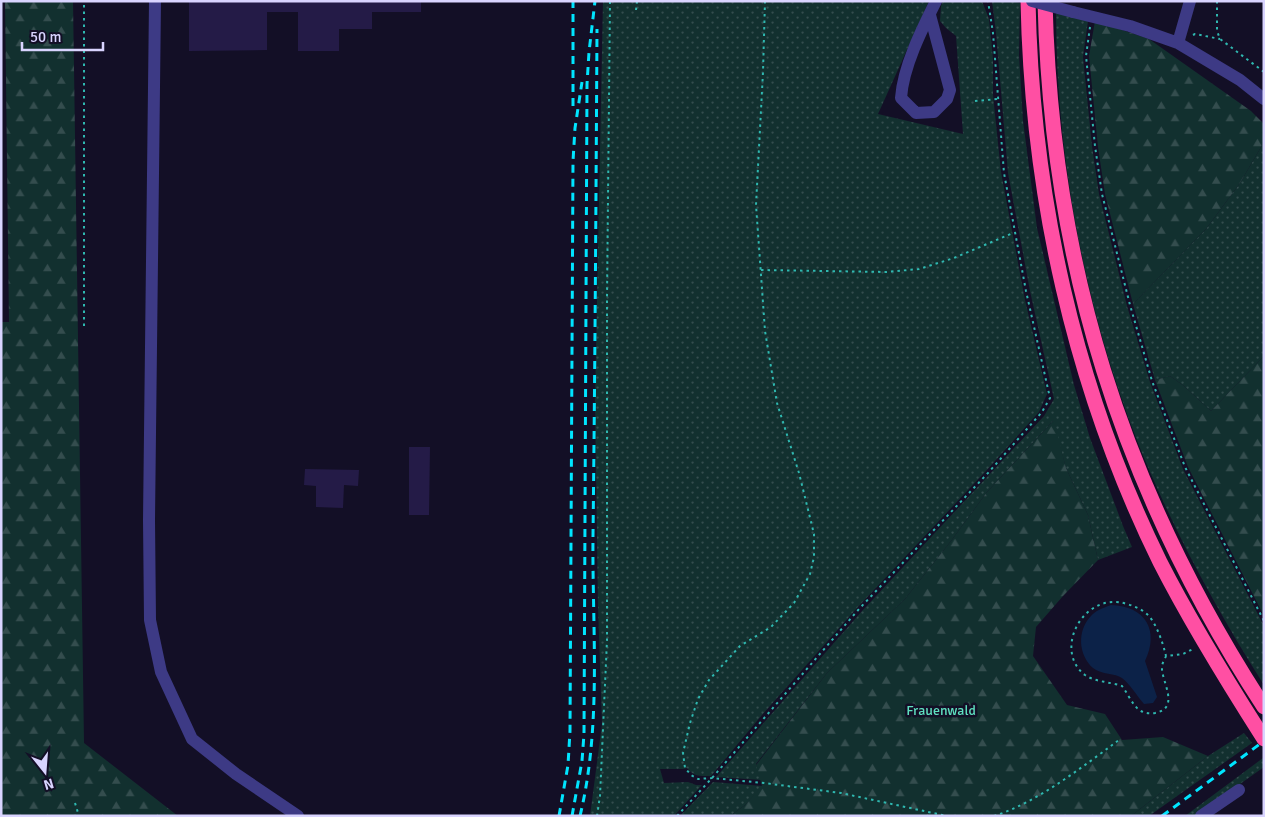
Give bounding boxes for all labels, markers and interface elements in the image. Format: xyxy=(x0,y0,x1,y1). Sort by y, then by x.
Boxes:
scale bar xyxy=(22,20,104,52)
text: 50 m xyxy=(30,28,61,46)
park label: Frauenwald xyxy=(906,702,976,719)
north arrow xyxy=(20,747,70,797)
text: N xyxy=(42,774,56,794)

